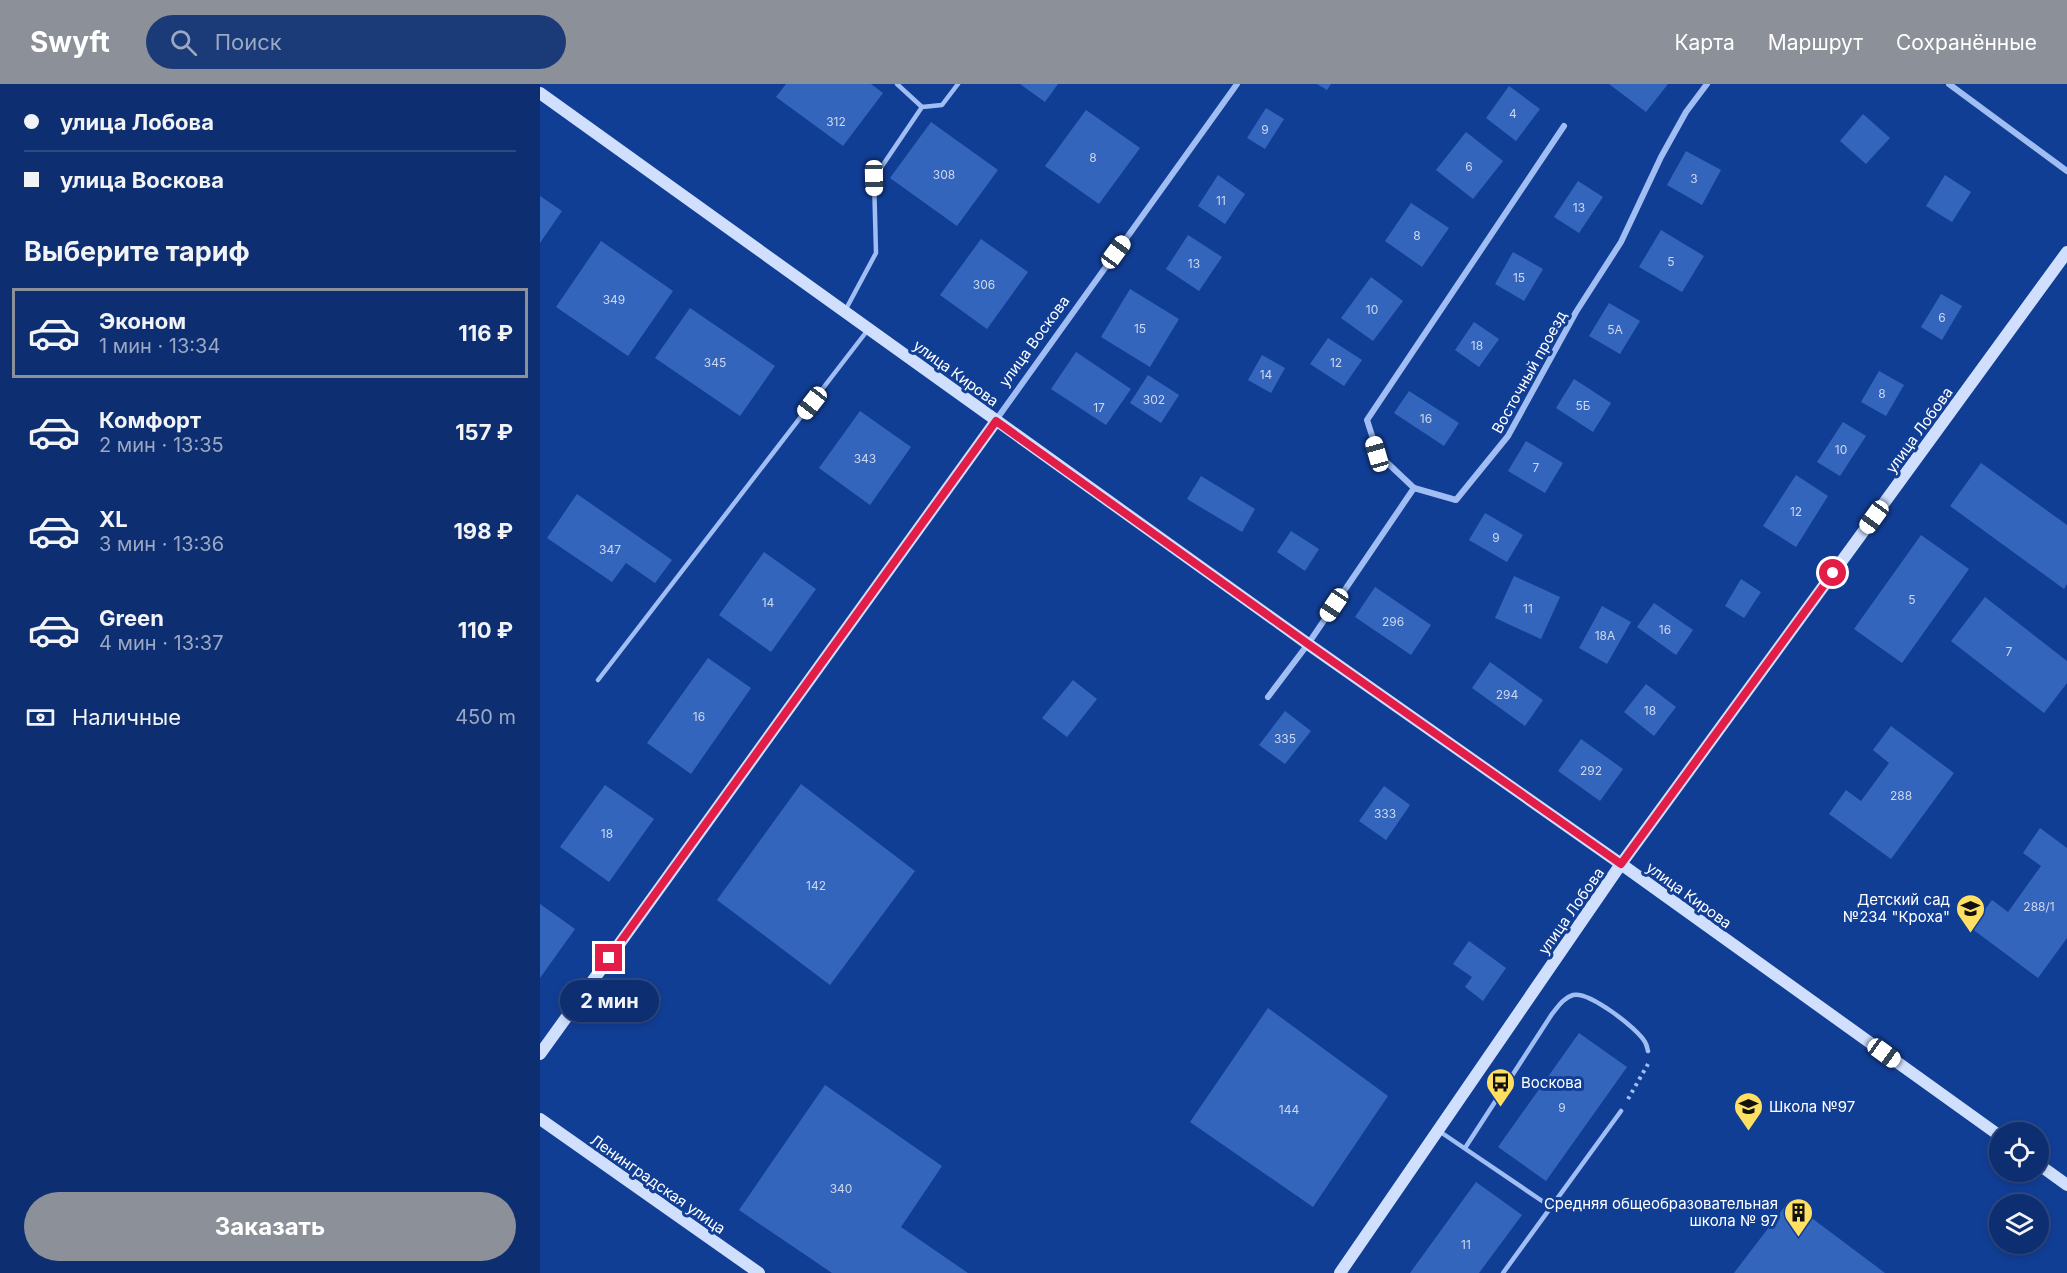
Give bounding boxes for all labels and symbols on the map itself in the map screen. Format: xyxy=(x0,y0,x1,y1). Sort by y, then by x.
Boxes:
house number: 4 xyxy=(1509,106,1517,121)
house number: 312 xyxy=(826,114,846,129)
house number: 9 xyxy=(1261,122,1269,137)
house number: 8 xyxy=(1089,150,1097,165)
house number: 6 xyxy=(1465,159,1473,174)
car xyxy=(865,160,883,196)
house number: 308 xyxy=(933,167,955,182)
house number: 3 xyxy=(1690,171,1698,186)
house number: 11 xyxy=(1216,193,1226,208)
house number: 13 xyxy=(1573,200,1585,215)
house number: 8 xyxy=(1413,228,1421,243)
car xyxy=(1098,232,1134,272)
house number: 5 xyxy=(1667,254,1675,269)
house number: 13 xyxy=(1188,256,1200,271)
house number: 15 xyxy=(1513,270,1525,285)
house number: 306 xyxy=(973,277,995,292)
house number: 349 xyxy=(603,292,625,307)
street label: улица Воскова xyxy=(995,292,1073,390)
house number: 10 xyxy=(1366,302,1378,317)
street label: Восточный проезд xyxy=(1487,307,1571,437)
house number: 6 xyxy=(1938,310,1946,325)
house number: 15 xyxy=(1134,321,1146,336)
house number: 5А xyxy=(1607,322,1623,337)
street label: улица Кирова xyxy=(910,336,1002,410)
house number: 18 xyxy=(1471,338,1483,353)
house number: 345 xyxy=(704,355,726,370)
house number: 12 xyxy=(1330,355,1342,370)
house number: 14 xyxy=(1260,367,1273,382)
car xyxy=(794,383,830,423)
street label: улица Лобова xyxy=(1881,383,1957,477)
house number: 8 xyxy=(1878,386,1886,401)
house number: 302 xyxy=(1143,392,1165,407)
house number: 5Б xyxy=(1575,398,1591,413)
house number: 17 xyxy=(1093,400,1105,415)
house number: 16 xyxy=(1420,411,1432,426)
car xyxy=(1363,434,1391,474)
house number: 10 xyxy=(1835,442,1847,457)
house number: 343 xyxy=(854,451,876,466)
house number: 7 xyxy=(1533,460,1540,475)
car xyxy=(1856,497,1892,537)
house number: 12 xyxy=(1790,504,1802,519)
house number: 9 xyxy=(1492,530,1500,545)
house number: 347 xyxy=(599,542,621,557)
route start xyxy=(1819,559,1846,586)
car xyxy=(1316,585,1352,625)
house number: 5 xyxy=(1908,592,1916,607)
house number: 14 xyxy=(762,595,775,610)
house number: 11 xyxy=(1523,601,1533,616)
house number: 296 xyxy=(1382,614,1404,629)
house number: 16 xyxy=(1659,622,1671,637)
house number: 18А xyxy=(1595,628,1615,643)
house number: 7 xyxy=(2006,644,2013,659)
house number: 294 xyxy=(1496,687,1519,702)
house number: 18 xyxy=(1644,703,1656,718)
house number: 16 xyxy=(693,709,705,724)
house number: 335 xyxy=(1274,731,1296,746)
house number: 292 xyxy=(1580,763,1602,778)
house number: 288 xyxy=(1890,788,1912,803)
house number: 333 xyxy=(1374,806,1396,821)
house number: 18 xyxy=(601,826,613,841)
street label: улица Кирова xyxy=(1643,858,1735,932)
street label: улица Лобова xyxy=(1534,864,1608,958)
house number: 142 xyxy=(806,878,826,893)
place label: Детский сад №234 "Кроха" xyxy=(1843,890,1950,926)
school or university icon: Детский сад №234 "Кроха" xyxy=(1955,892,1987,934)
house number: 288/1 xyxy=(2023,899,2055,914)
route end xyxy=(595,944,622,971)
callout: 2 мин xyxy=(560,979,658,1021)
car xyxy=(1864,1035,1904,1071)
bus stop icon: Воскова xyxy=(1484,1066,1516,1108)
place label: Воскова xyxy=(1521,1073,1582,1092)
school or university icon: Школа №97 xyxy=(1732,1090,1764,1132)
place label: Школа №97 xyxy=(1769,1097,1855,1116)
house number: 9 xyxy=(1558,1100,1566,1115)
house number: 144 xyxy=(1279,1102,1299,1117)
street label: Ленинградская улица xyxy=(587,1130,729,1238)
house number: 340 xyxy=(830,1181,852,1196)
place label: Средняя общеобразовательная школа № 97 xyxy=(1544,1194,1778,1230)
building icon: Средняя общеобразовательная школа № 97 xyxy=(1783,1196,1815,1238)
house number: 11 xyxy=(1461,1237,1471,1252)

